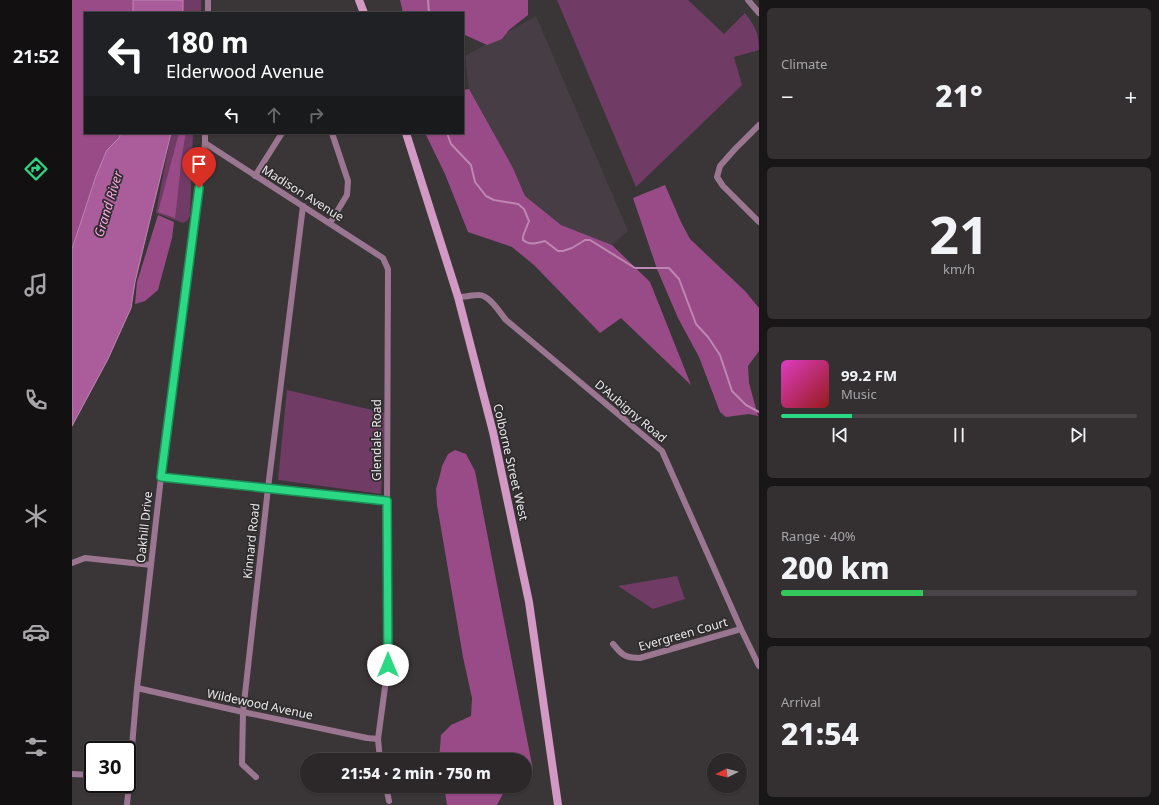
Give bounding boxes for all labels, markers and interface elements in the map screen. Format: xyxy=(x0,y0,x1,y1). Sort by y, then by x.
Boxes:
text: 180 m xyxy=(166,23,249,61)
icon: left xyxy=(100,28,152,80)
text: 21:52 xyxy=(13,44,59,68)
text: Climate xyxy=(781,55,827,73)
text: Elderwood Avenue xyxy=(166,59,324,83)
text: 21° xyxy=(935,75,983,116)
text: − xyxy=(781,81,794,111)
text: + xyxy=(1124,81,1137,111)
icon: left xyxy=(221,104,243,126)
icon: ahead xyxy=(263,104,285,126)
icon: right xyxy=(305,104,327,126)
pin xyxy=(182,147,216,188)
icon: arrive xyxy=(188,153,210,175)
icon: directions xyxy=(22,155,50,183)
street label: Madison Avenue xyxy=(259,161,347,225)
water label: Grand River xyxy=(89,168,127,239)
text: 21 xyxy=(929,198,989,269)
text: km/h xyxy=(943,260,975,278)
icon: music xyxy=(22,271,50,299)
text: 99.2 FM xyxy=(841,365,897,385)
street label: D'Aubigny Road xyxy=(591,376,671,446)
text: Music xyxy=(841,385,877,403)
icon: phone xyxy=(22,386,50,414)
street label: Glendale Road xyxy=(368,399,385,481)
street label: Colborne Street West xyxy=(489,402,533,523)
icon: previous xyxy=(829,424,851,446)
icon: pause xyxy=(948,424,970,446)
icon: next xyxy=(1067,424,1089,446)
street label: Oakhill Drive xyxy=(132,490,156,564)
icon: climate xyxy=(22,502,50,530)
street label: Kinnard Road xyxy=(239,502,263,580)
text: Range · 40% xyxy=(781,527,856,545)
text: 200 km xyxy=(781,547,890,588)
street label: Evergreen Court xyxy=(636,613,730,655)
icon: car xyxy=(22,618,50,646)
position arrow xyxy=(367,644,409,686)
street label: Wildewood Avenue xyxy=(205,684,315,724)
text: Arrival xyxy=(781,693,821,711)
text: 21:54 xyxy=(781,713,859,754)
icon: filters xyxy=(22,733,50,761)
speed limit sign: 30 xyxy=(84,741,136,793)
north arrow xyxy=(707,753,747,793)
map controls xyxy=(707,753,747,793)
text: 21:54 · 2 min · 750 m xyxy=(341,763,491,783)

